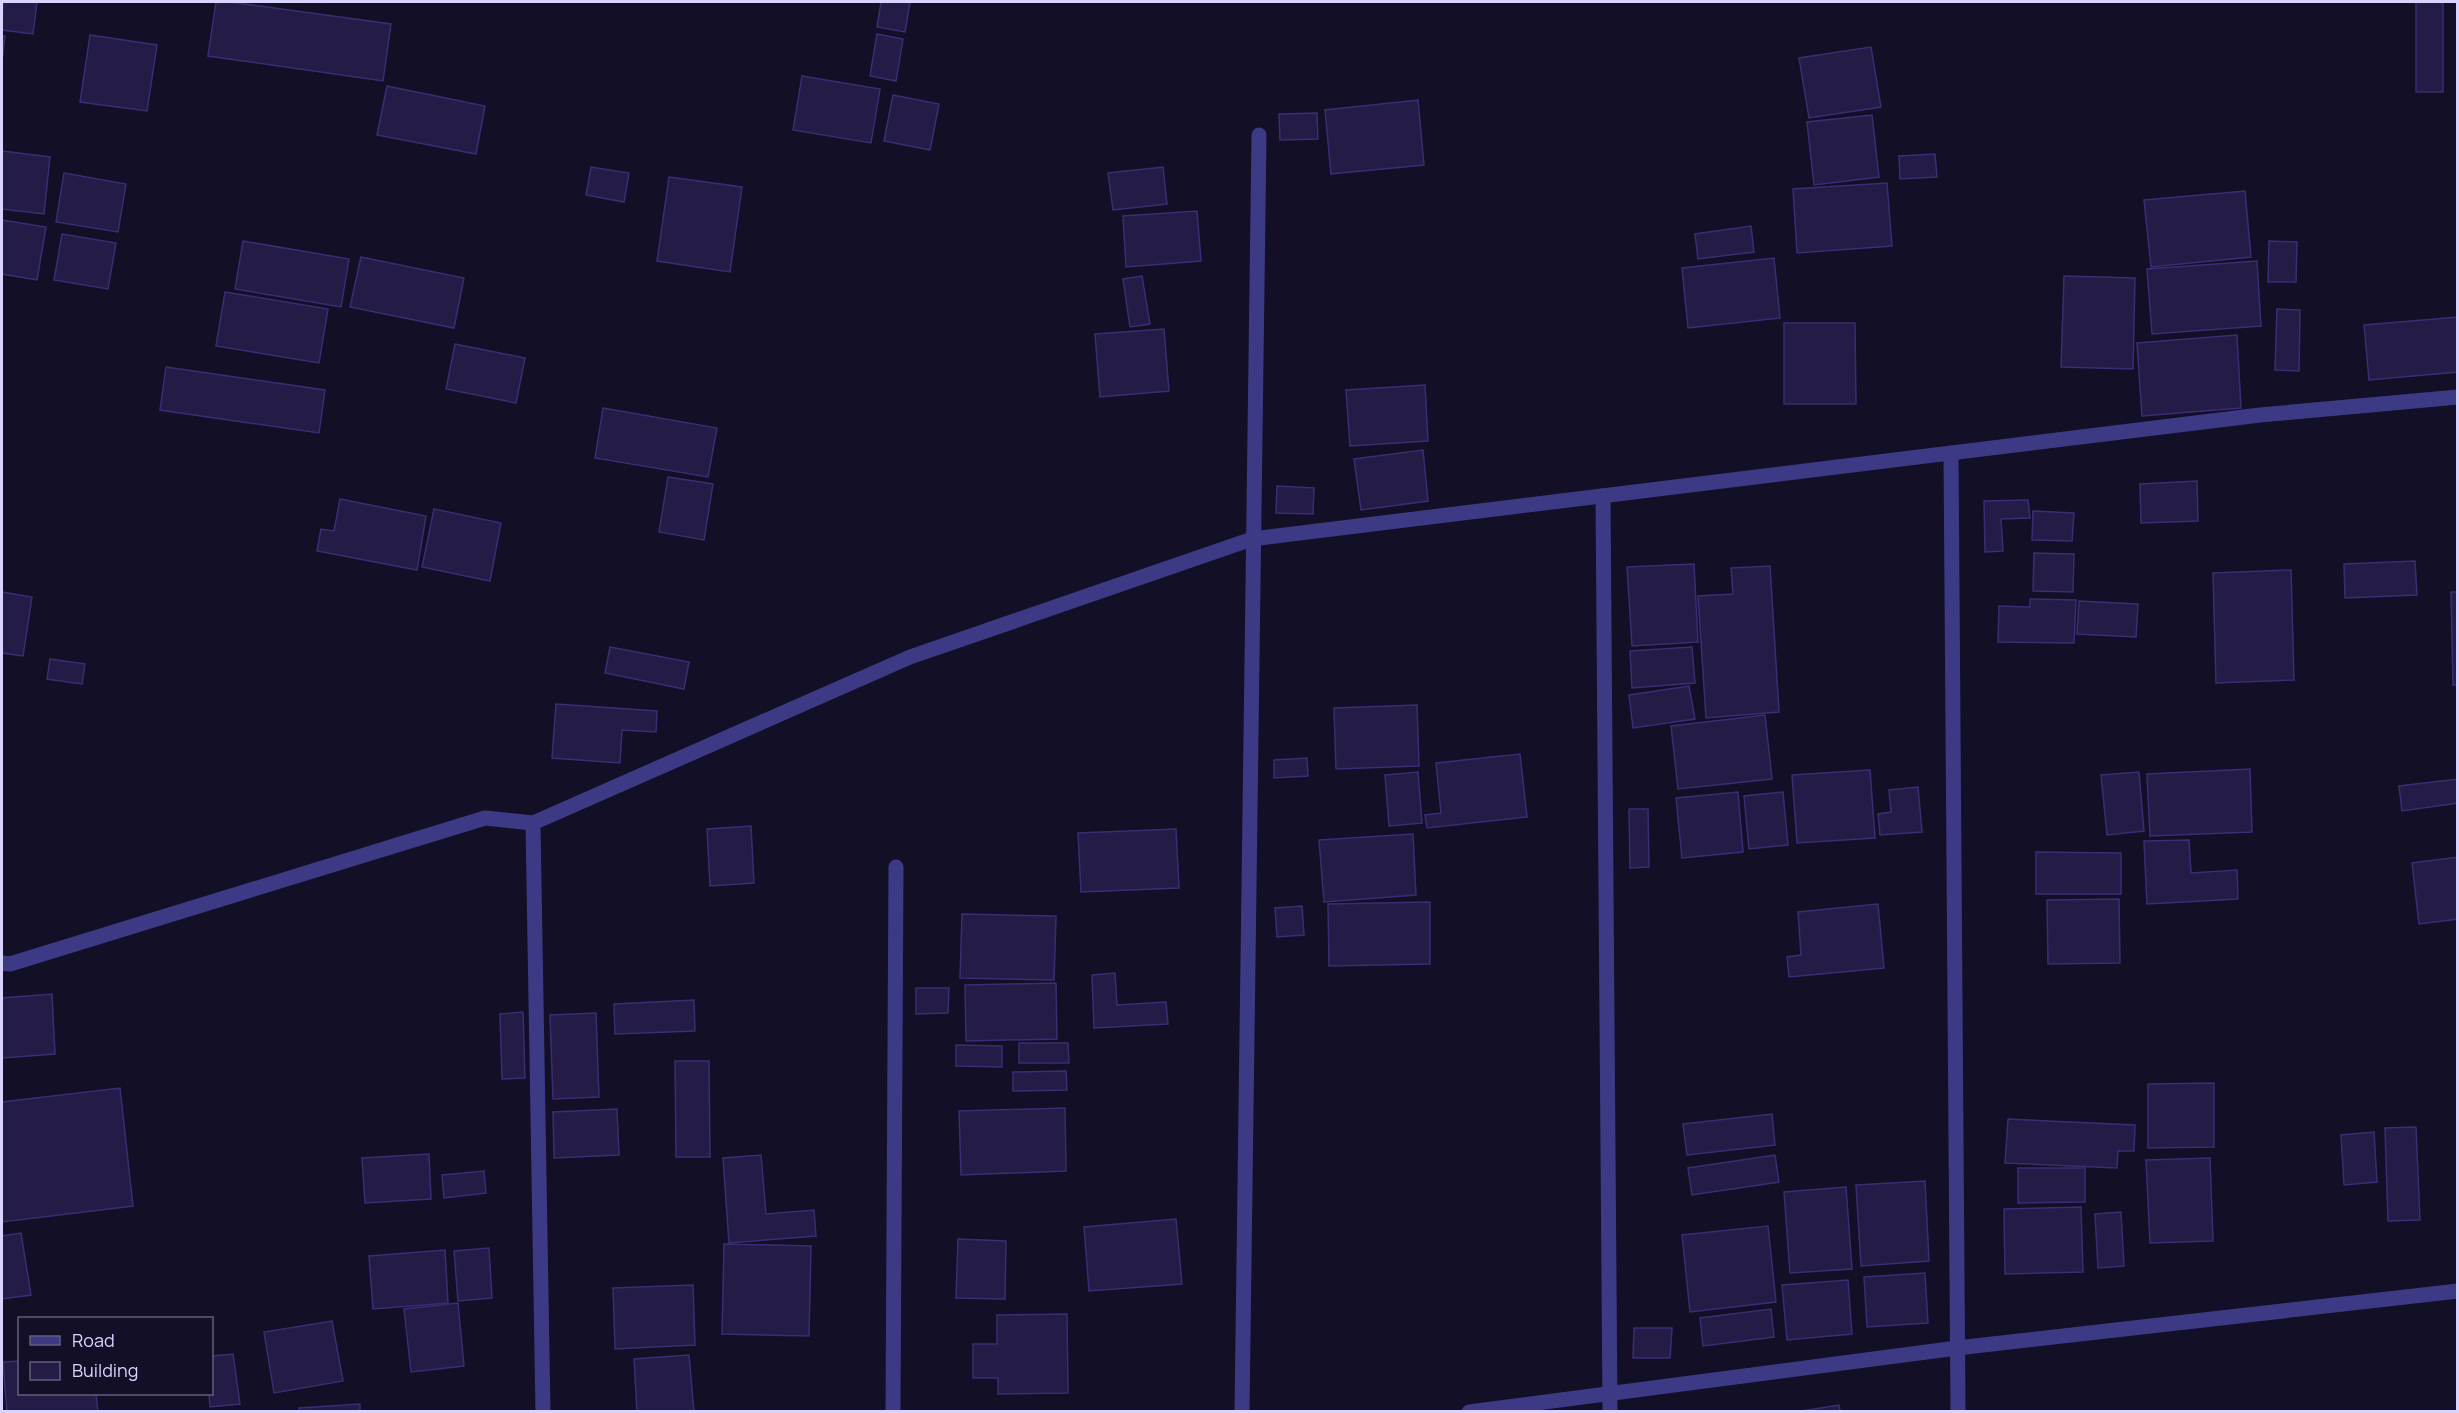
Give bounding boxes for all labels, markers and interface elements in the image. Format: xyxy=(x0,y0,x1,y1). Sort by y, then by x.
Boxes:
legend xyxy=(18,1317,213,1395)
text: Road xyxy=(72,1328,115,1352)
text: Building xyxy=(72,1358,138,1382)

